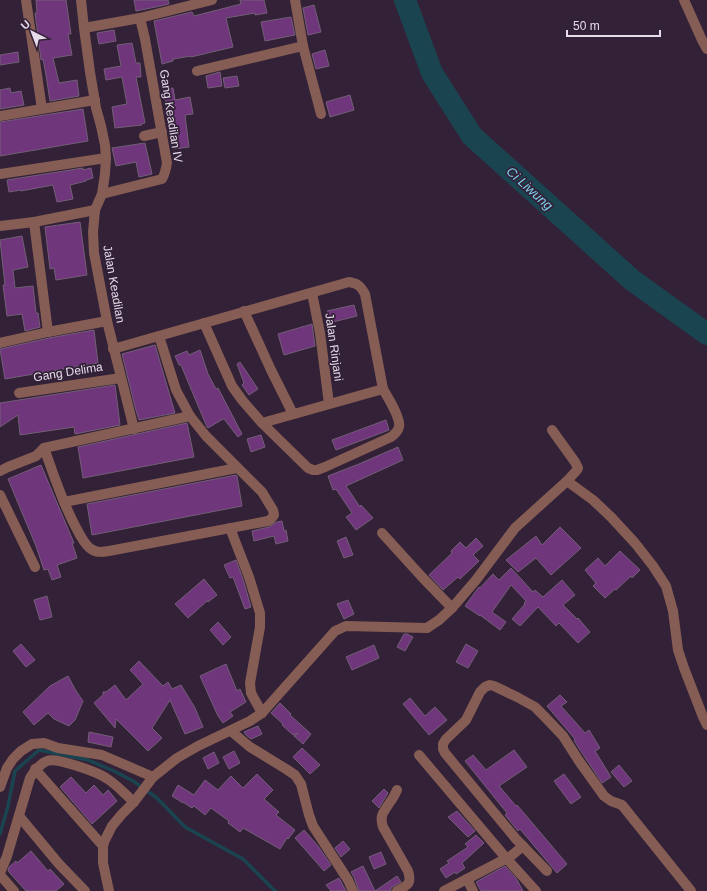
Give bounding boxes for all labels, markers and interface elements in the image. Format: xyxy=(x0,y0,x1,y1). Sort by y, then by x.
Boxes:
north arrow xyxy=(12,12,52,52)
scale bar xyxy=(567,12,660,38)
text: U xyxy=(18,17,32,32)
text: 50 m xyxy=(573,19,600,33)
street label: Gang Keadilan IV xyxy=(157,68,185,164)
water label: Ci Liwung xyxy=(503,164,556,214)
street label: Jalan Keadilan xyxy=(100,244,128,324)
street label: Jalan Rinjani xyxy=(322,312,346,382)
street label: Gang Delima xyxy=(32,360,104,384)

